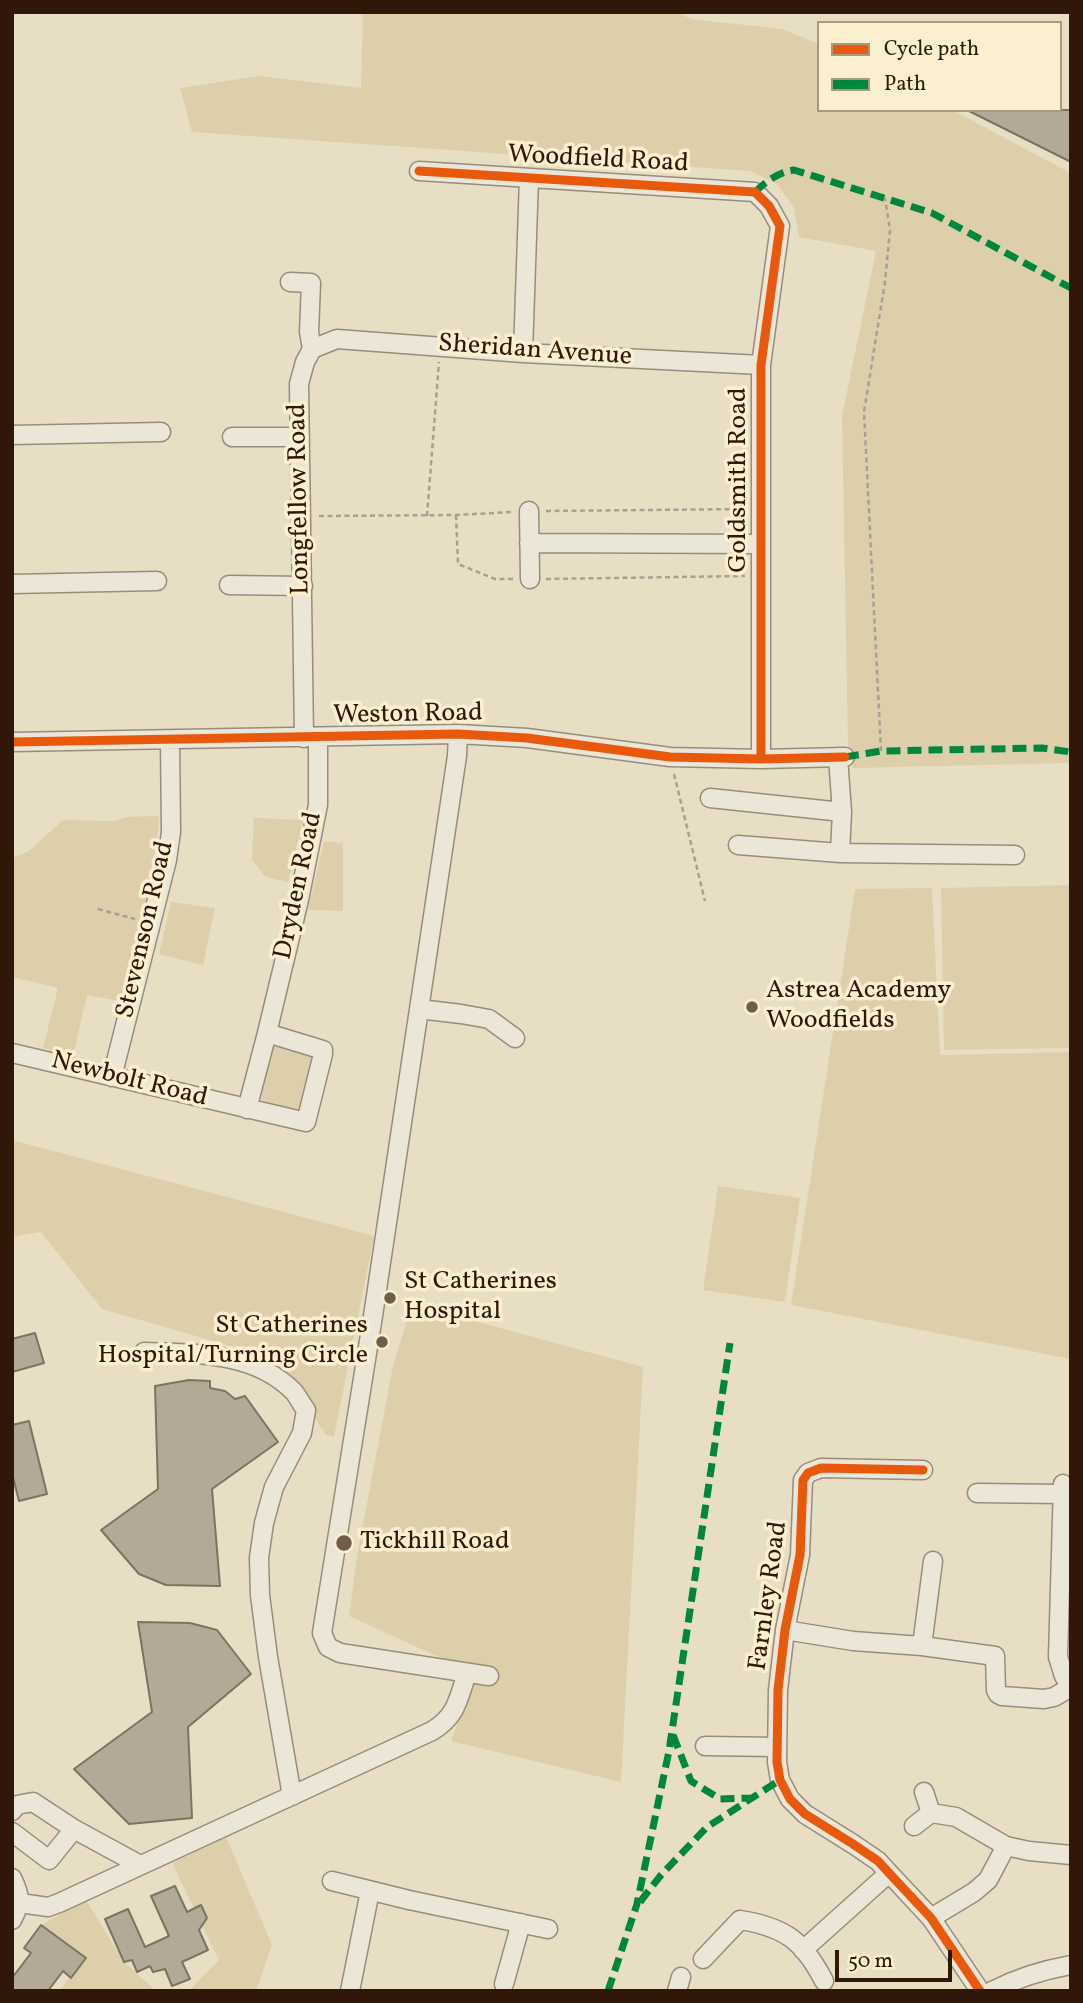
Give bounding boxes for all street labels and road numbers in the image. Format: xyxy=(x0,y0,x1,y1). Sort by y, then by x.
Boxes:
street label: Woodfield Road xyxy=(507,141,689,181)
street label: Sheridan Avenue xyxy=(437,330,633,374)
street label: Goldsmith Road xyxy=(724,387,756,573)
street label: Longfellow Road xyxy=(284,403,318,595)
street label: Weston Road xyxy=(333,699,483,733)
street label: Dryden Road xyxy=(269,809,331,963)
street label: Stevenson Road xyxy=(111,838,183,1022)
street label: Newbolt Road xyxy=(48,1046,210,1116)
street label: Farnley Road xyxy=(744,1519,796,1673)

